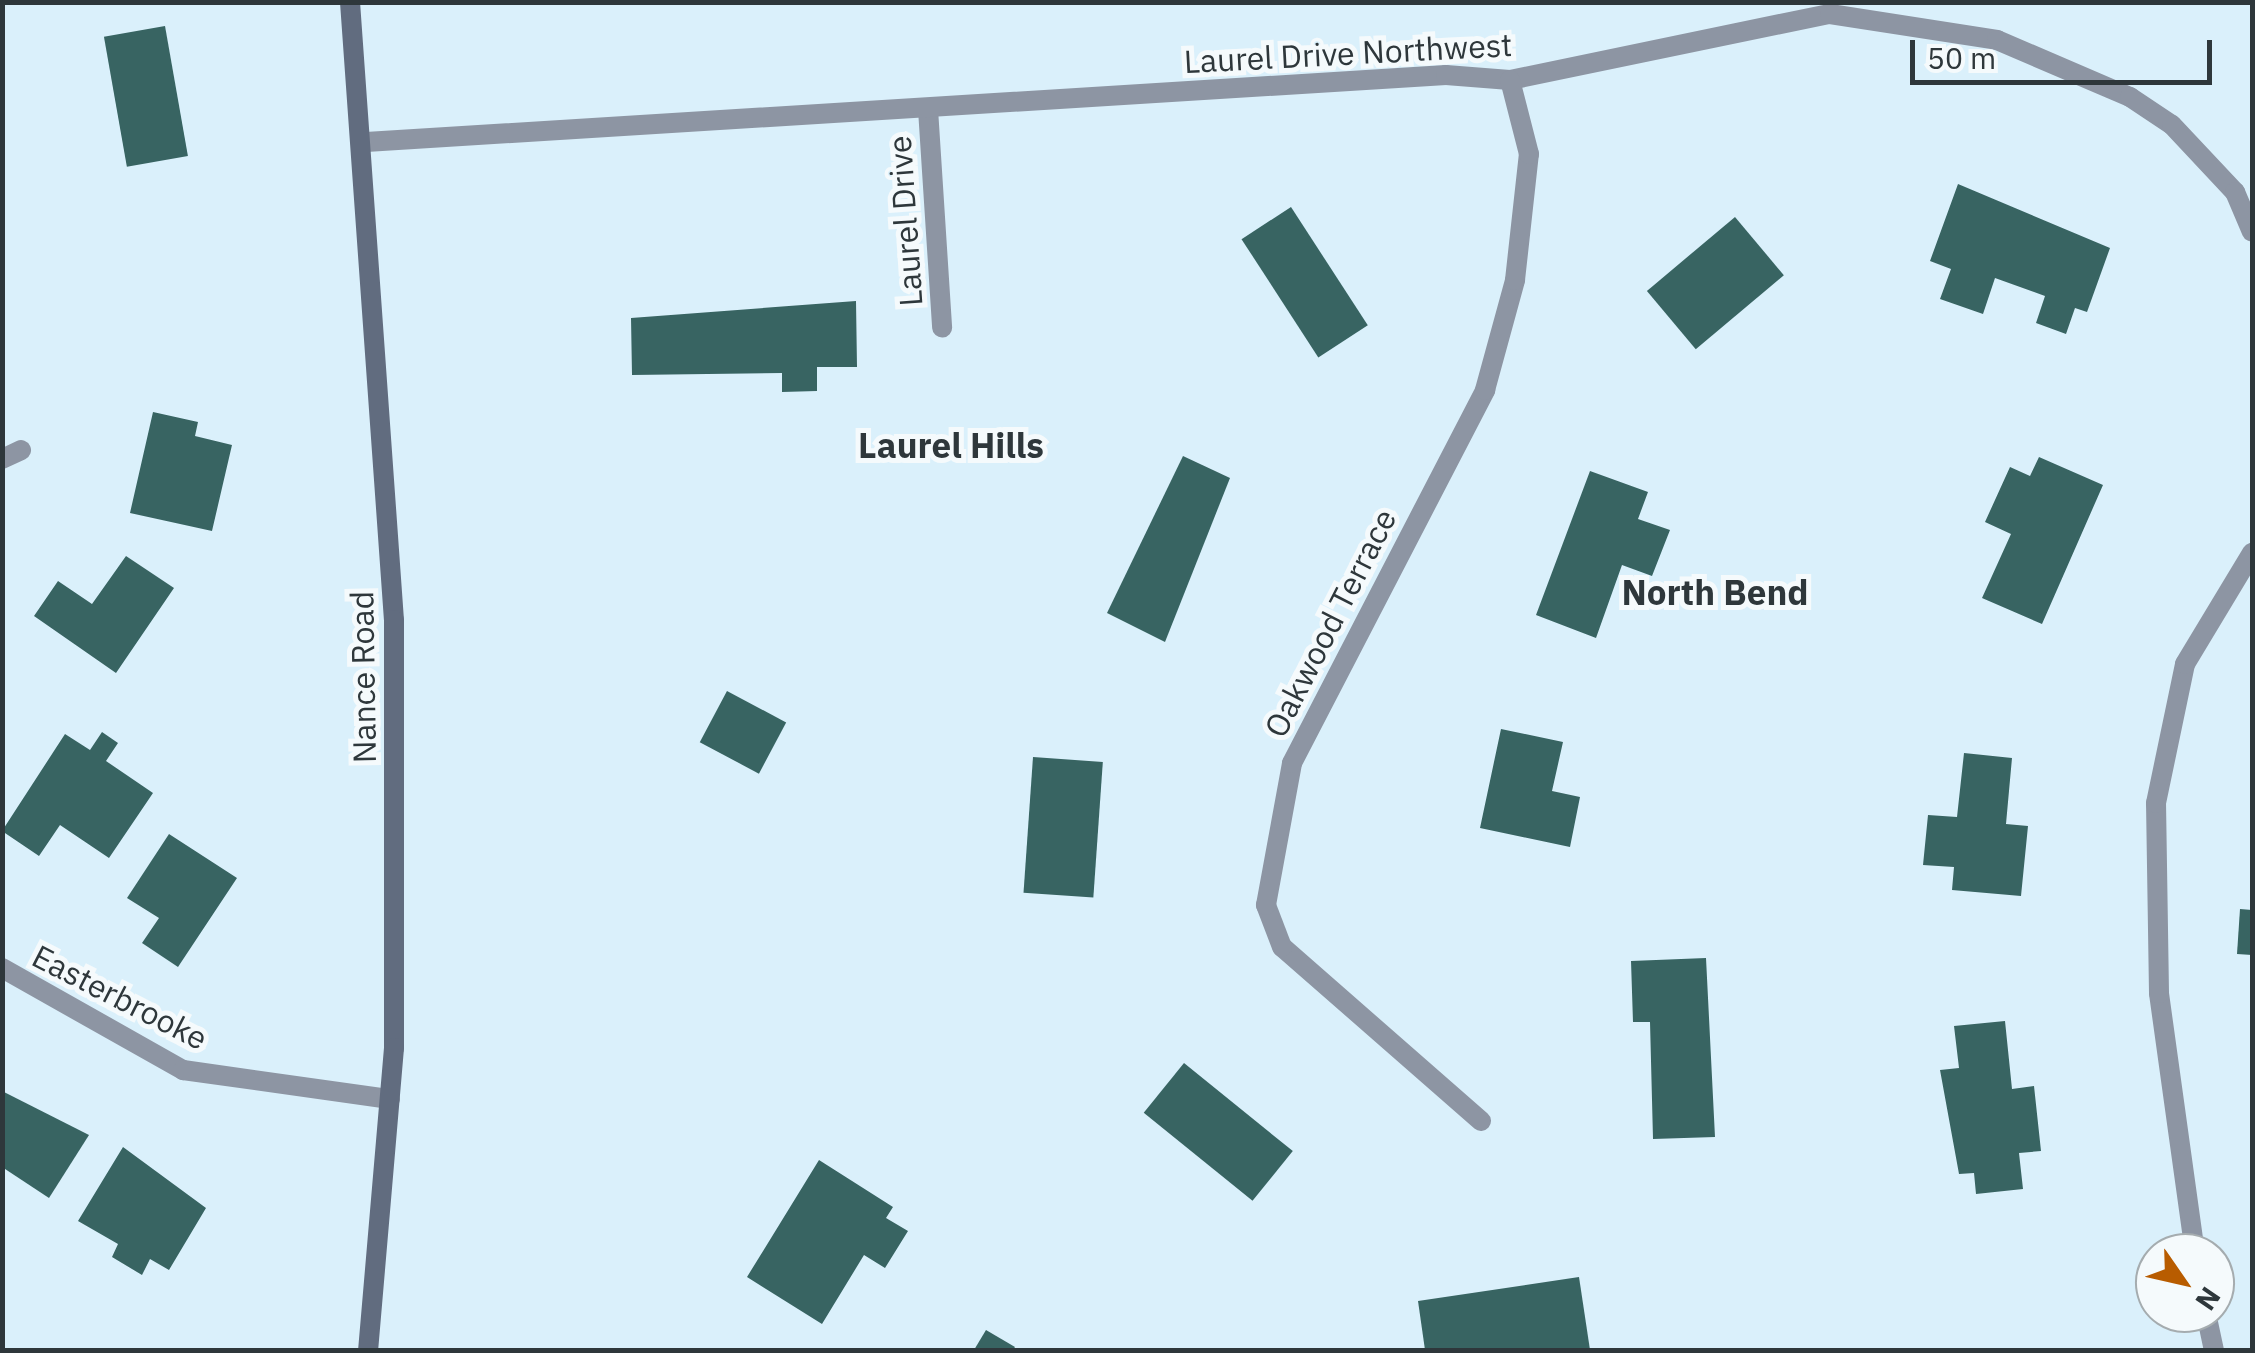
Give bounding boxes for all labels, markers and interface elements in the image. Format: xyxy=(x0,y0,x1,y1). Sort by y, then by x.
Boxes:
scale bar xyxy=(1915,20,2218,82)
street label: Laurel Drive Northwest xyxy=(1183,25,1513,81)
text: 50 m xyxy=(1927,38,1996,77)
street label: Laurel Drive xyxy=(880,134,930,308)
district label: Laurel Hills xyxy=(858,424,1044,466)
street label: Oakwood Terrace xyxy=(1256,503,1404,743)
district label: North Bend xyxy=(1621,571,1809,613)
street label: Nance Road xyxy=(342,590,384,764)
street label: Easterbrooke xyxy=(26,936,214,1058)
north arrow xyxy=(2135,1233,2235,1333)
text: N xyxy=(2188,1280,2230,1318)

